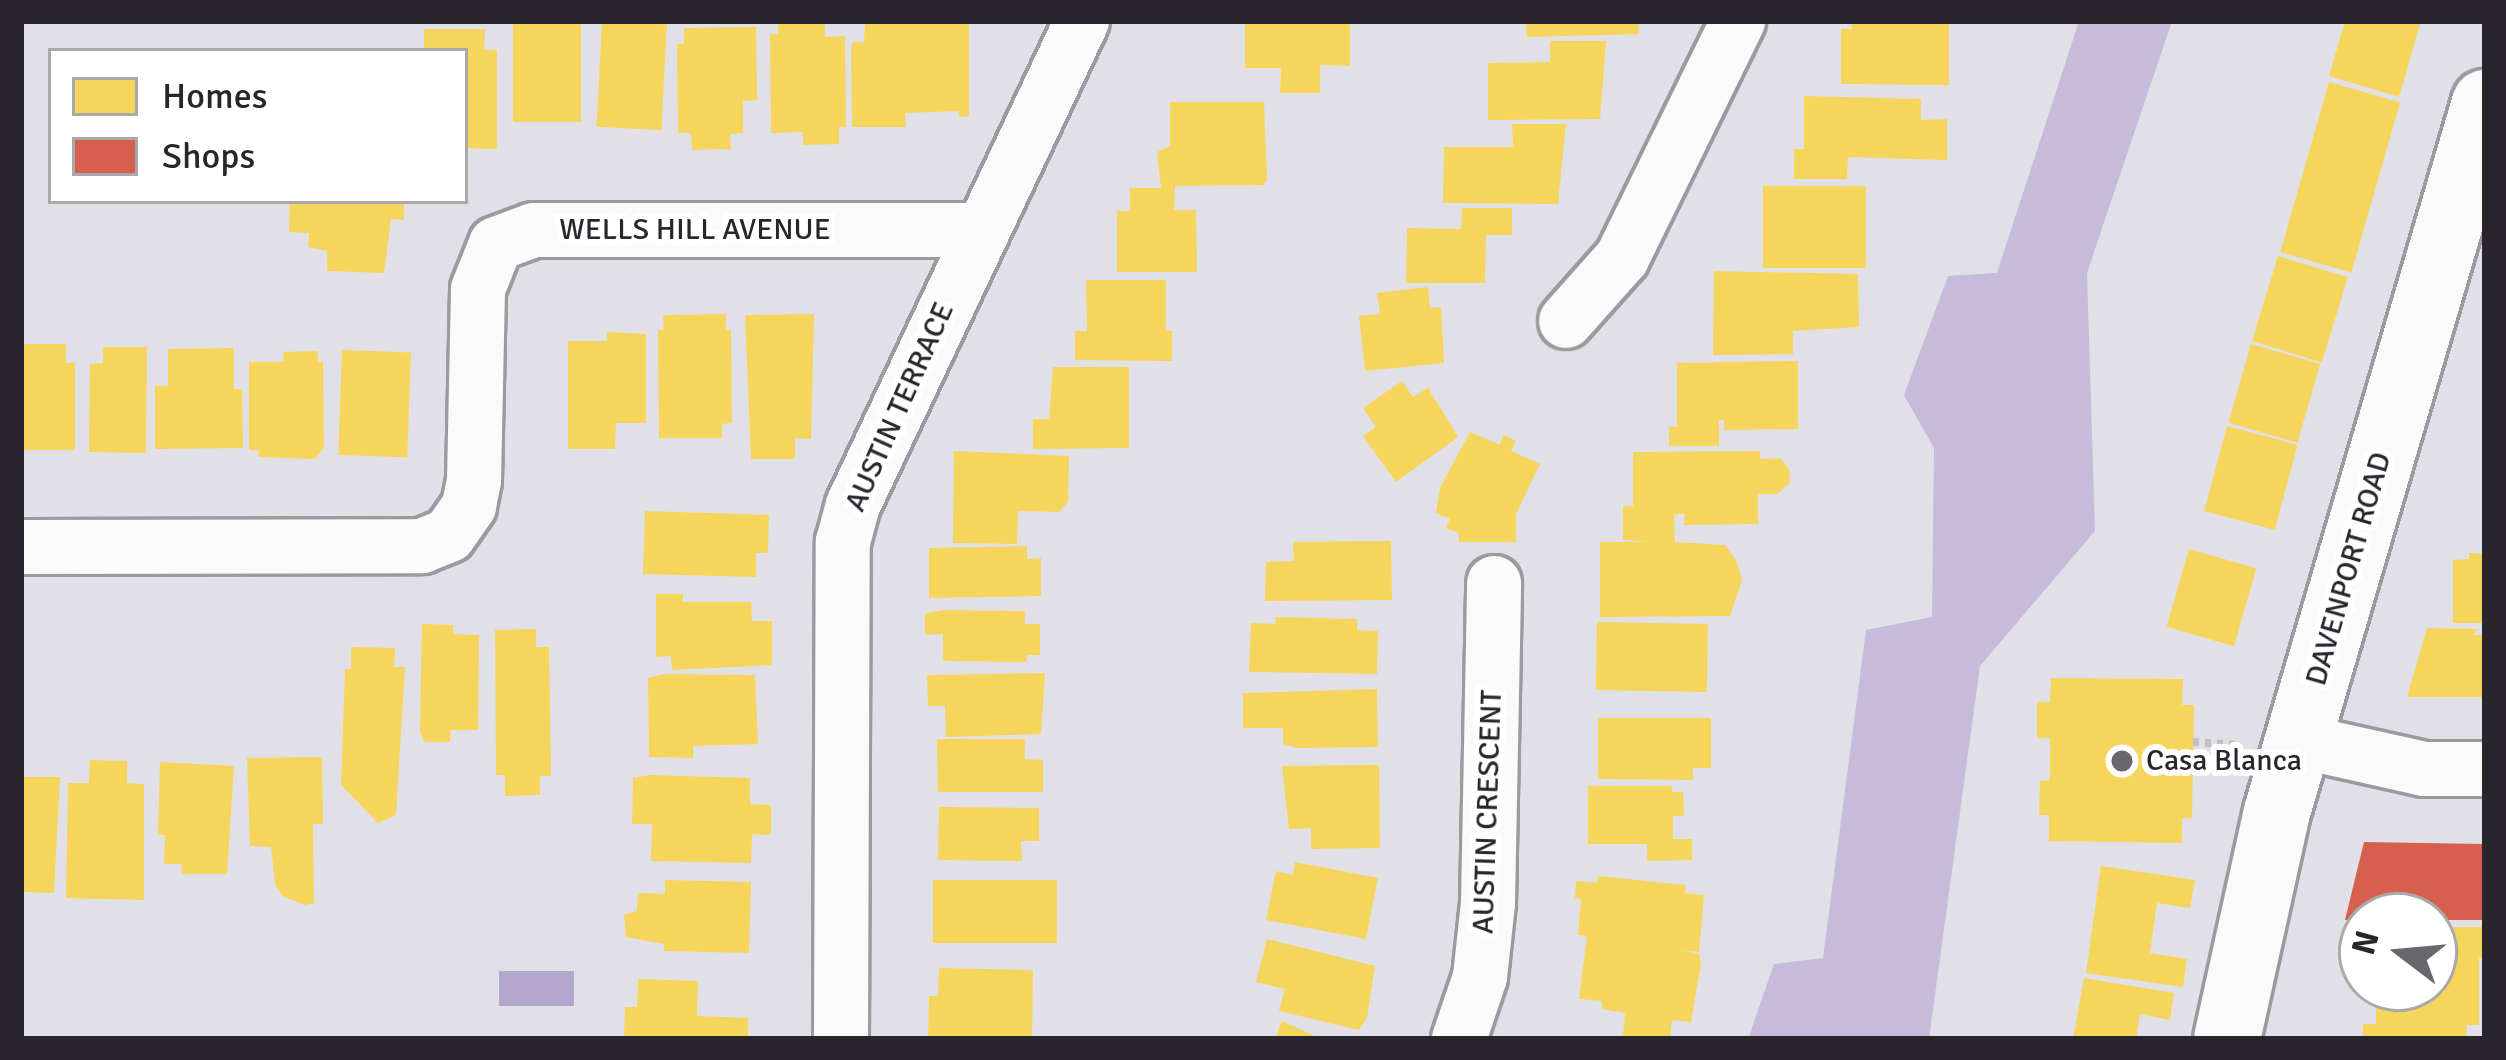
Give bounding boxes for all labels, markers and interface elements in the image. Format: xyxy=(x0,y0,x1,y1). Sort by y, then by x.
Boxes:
legend xyxy=(48,48,468,204)
text: Homes xyxy=(162,74,267,119)
text: Shops xyxy=(162,134,255,179)
street label: WELLS HILL AVENUE xyxy=(559,212,831,248)
street label: AUSTIN TERRACE xyxy=(838,297,962,517)
street label: DAVENPORT ROAD xyxy=(2298,448,2400,690)
street label: AUSTIN CRESCENT xyxy=(1466,689,1510,935)
place label: Casa Blanca xyxy=(2146,743,2302,779)
marker: Casa Blanca xyxy=(2109,748,2135,774)
north arrow xyxy=(2338,892,2458,1012)
text: N xyxy=(2343,926,2389,959)

